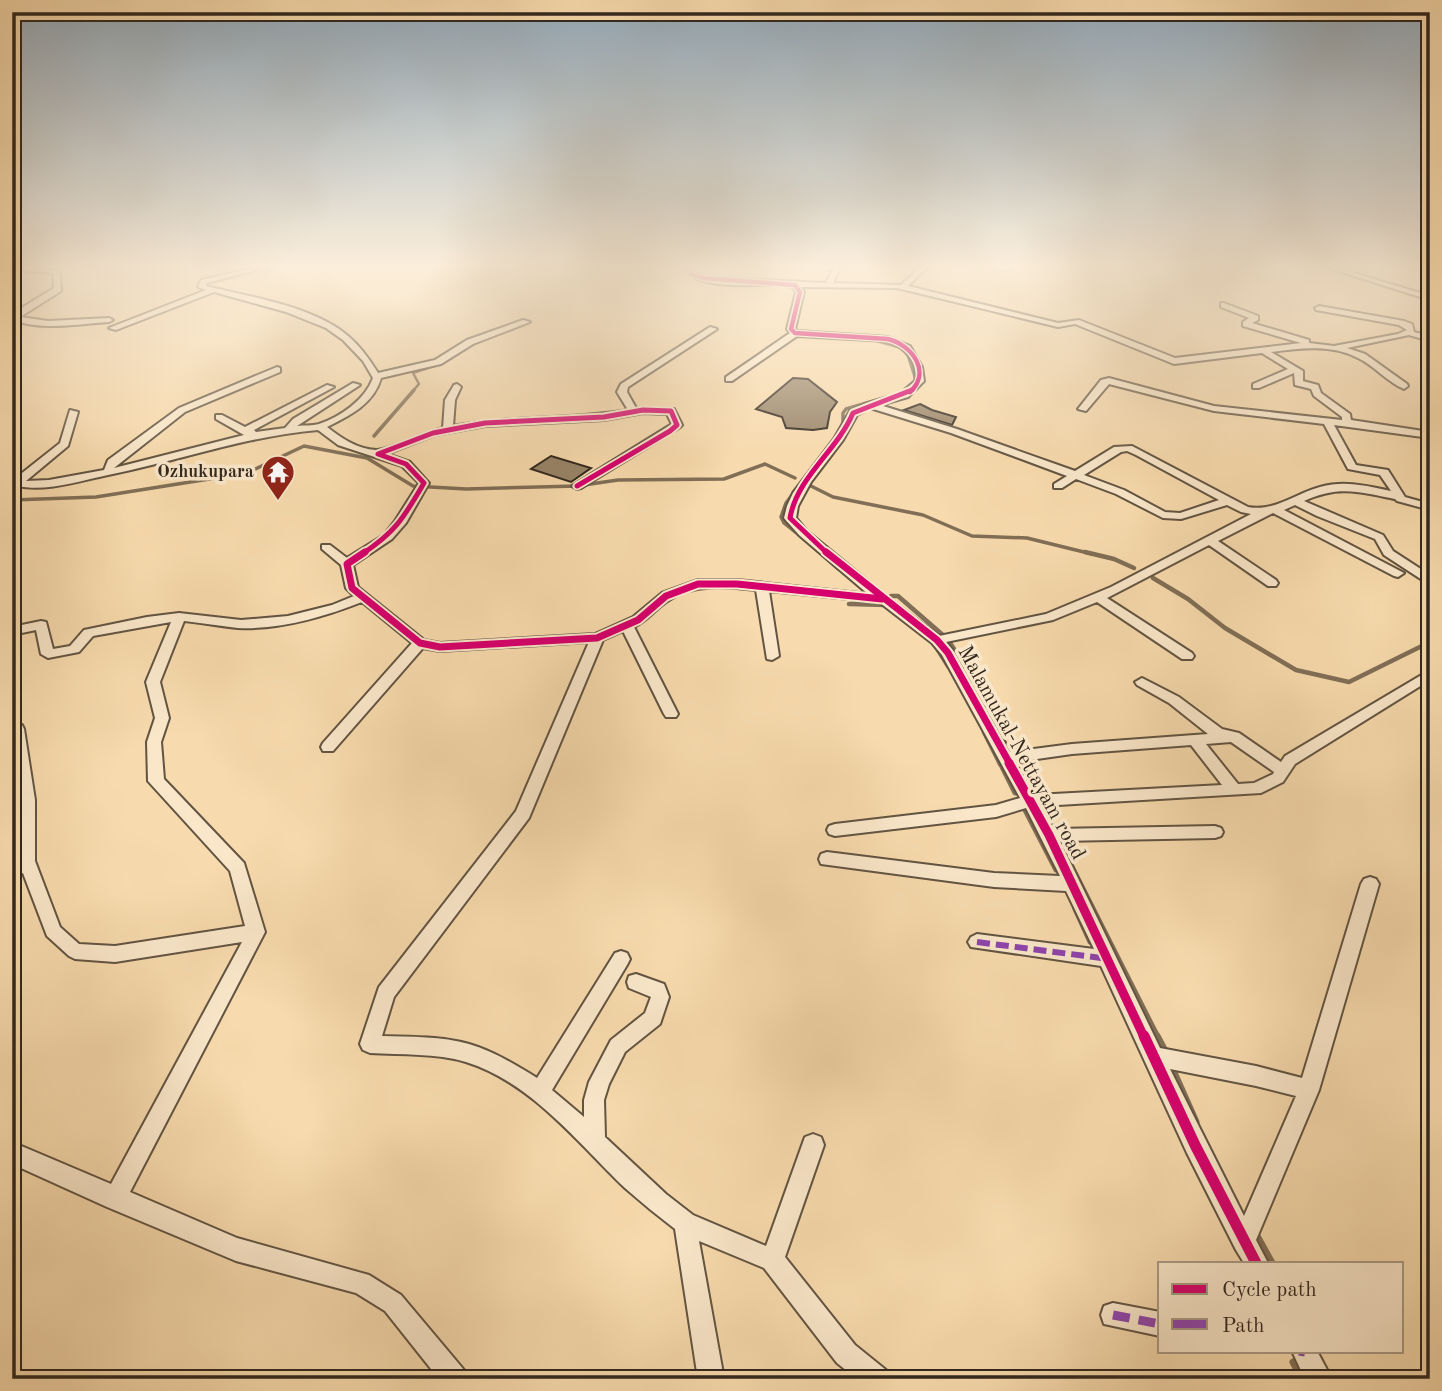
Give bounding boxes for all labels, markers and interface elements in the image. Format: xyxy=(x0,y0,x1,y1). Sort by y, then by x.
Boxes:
temple icon: Ozhukupara xyxy=(259,453,297,502)
place label: Ozhukupara xyxy=(157,463,254,481)
street label: Malamukal-Nettayam road xyxy=(953,643,1089,863)
legend xyxy=(1158,1262,1404,1352)
text: Cycle path xyxy=(1222,1280,1317,1301)
text: Path xyxy=(1222,1316,1265,1337)

